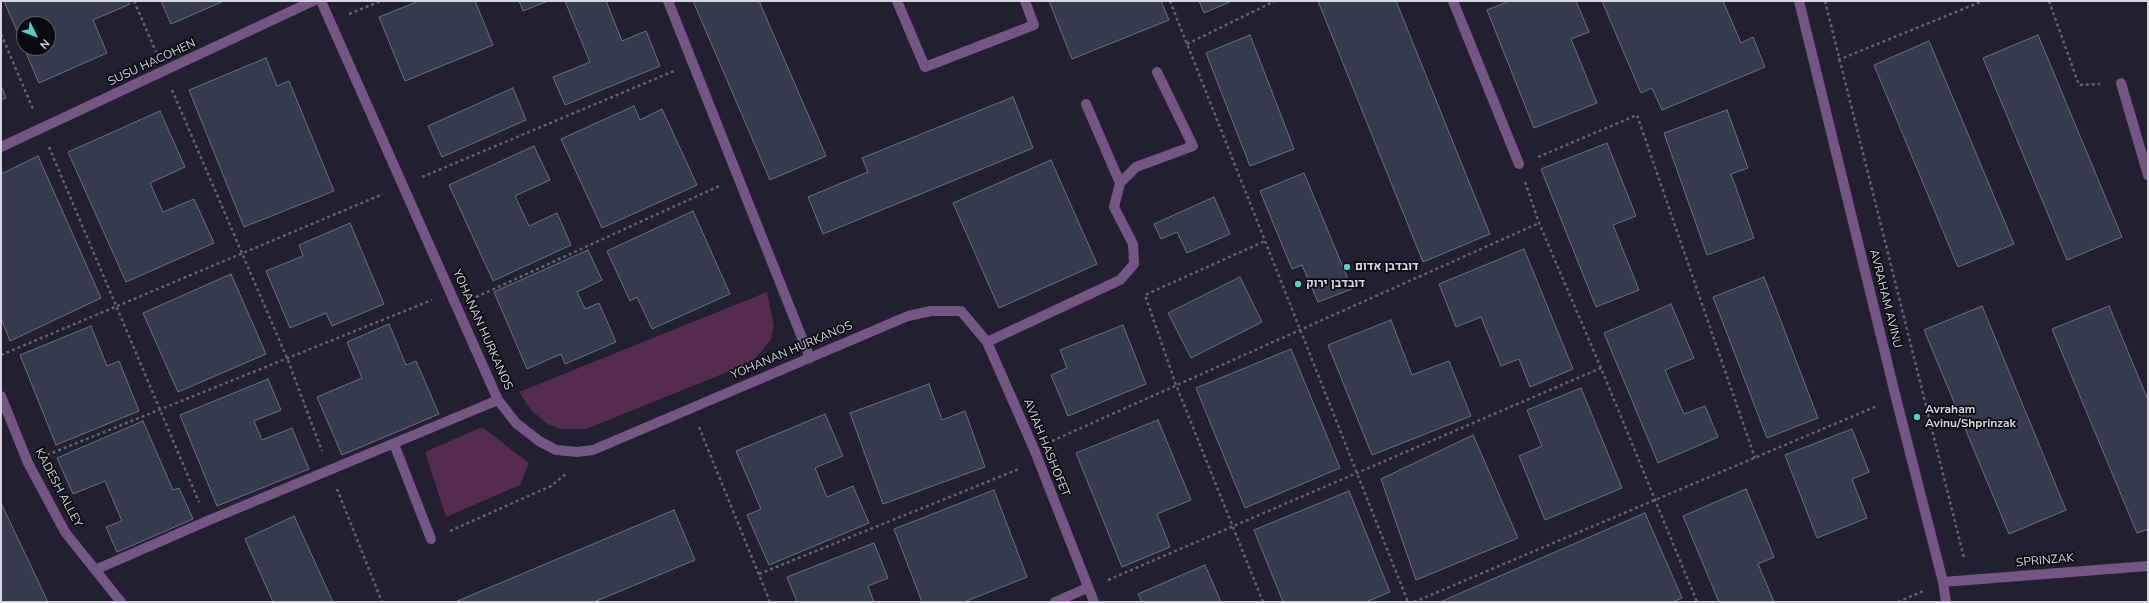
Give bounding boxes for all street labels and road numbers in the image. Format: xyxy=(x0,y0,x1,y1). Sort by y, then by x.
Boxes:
street label: SUSU HACOHEN xyxy=(106,36,198,90)
street label: AVRAHAM AVINU xyxy=(1866,248,1904,350)
street label: YOHANAN HURKANOS xyxy=(449,267,515,393)
street label: YOHANAN HURKANOS xyxy=(729,319,855,383)
street label: AVIAH HASHOFET xyxy=(1020,397,1072,499)
street label: KADESH ALLEY xyxy=(31,446,85,530)
street label: SPRINZAK xyxy=(2015,551,2075,571)

